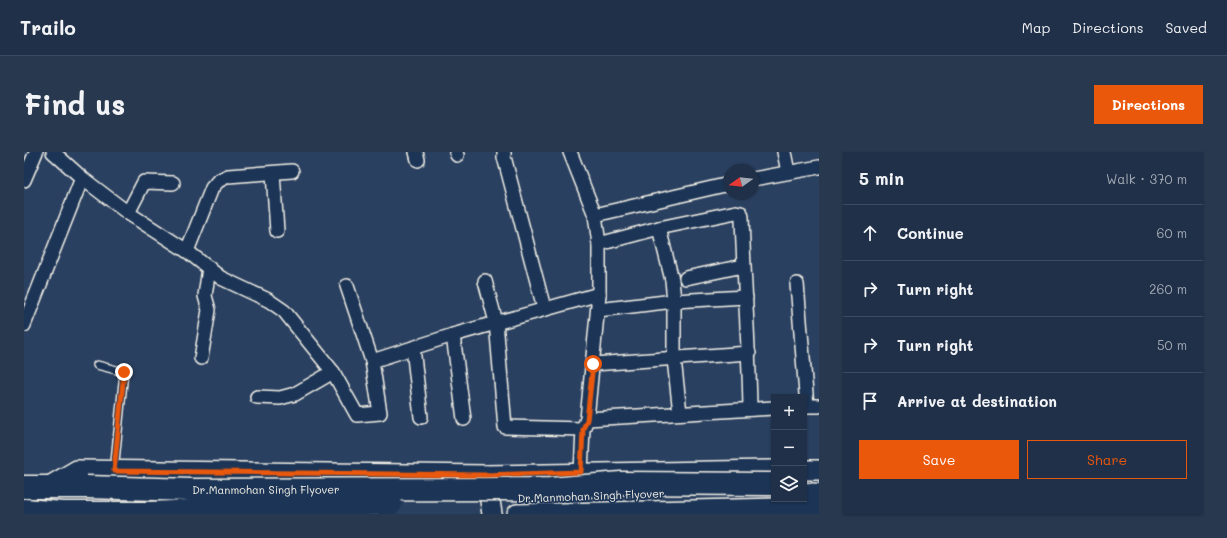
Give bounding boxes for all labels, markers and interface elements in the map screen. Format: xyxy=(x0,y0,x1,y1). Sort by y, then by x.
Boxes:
text: Trailo xyxy=(20,15,76,40)
text: Map xyxy=(1022,18,1050,37)
text: Directions xyxy=(1072,18,1143,37)
text: Saved xyxy=(1165,18,1207,37)
button: Directions xyxy=(1094,85,1203,124)
text: Find us xyxy=(24,86,125,122)
north arrow xyxy=(723,164,759,200)
text: 5 min xyxy=(859,167,904,189)
text: Walk · 370 m xyxy=(1106,170,1187,187)
icon: ahead xyxy=(859,222,881,244)
text: Continue xyxy=(897,223,964,243)
text: 60 m xyxy=(1157,224,1187,241)
icon: right xyxy=(859,278,881,300)
text: Turn right xyxy=(897,279,974,299)
text: 260 m xyxy=(1149,280,1187,297)
icon: right xyxy=(859,334,881,356)
text: Turn right xyxy=(897,335,974,355)
text: 50 m xyxy=(1157,336,1187,353)
route start xyxy=(584,355,602,373)
route end xyxy=(115,363,133,381)
icon: arrive xyxy=(859,390,881,412)
text: Arrive at destination xyxy=(897,391,1057,411)
map controls xyxy=(771,394,807,502)
button: + xyxy=(771,394,807,430)
button: − xyxy=(771,430,807,466)
button: Save xyxy=(859,440,1019,479)
button: Share xyxy=(1027,440,1187,479)
button: layers xyxy=(771,466,807,502)
street label: Dr.Manmohan Singh Flyover xyxy=(192,482,340,497)
street label: Dr.Manmohan Singh Flyover xyxy=(517,485,665,506)

